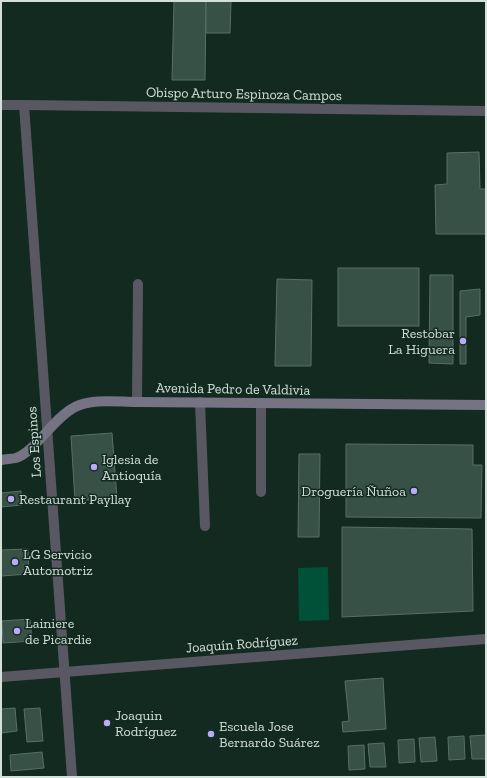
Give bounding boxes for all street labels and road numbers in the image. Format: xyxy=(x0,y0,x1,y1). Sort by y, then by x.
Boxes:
street label: Obispo Arturo Espinoza Campos xyxy=(146,84,342,104)
street label: Avenida Pedro de Valdivia xyxy=(156,379,311,399)
street label: Los Espinos xyxy=(23,406,45,478)
street label: Joaquín Rodríguez xyxy=(185,632,299,656)

